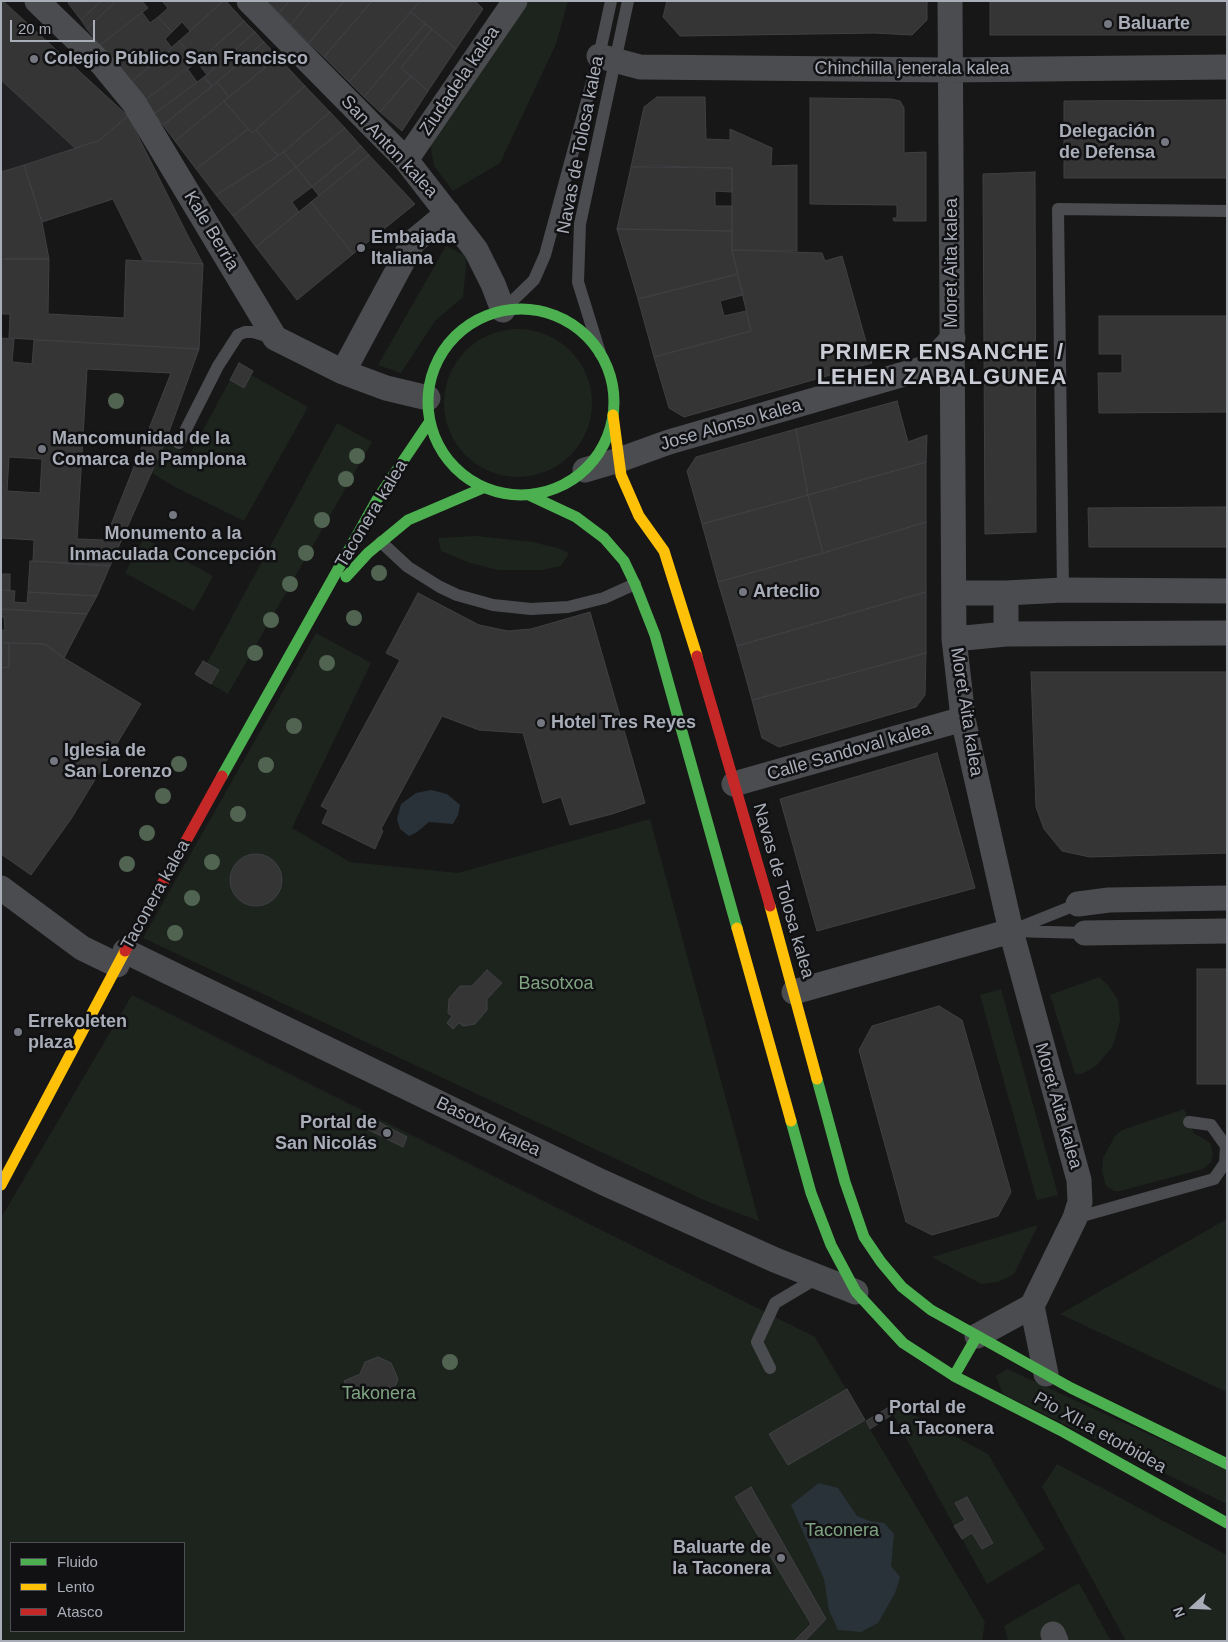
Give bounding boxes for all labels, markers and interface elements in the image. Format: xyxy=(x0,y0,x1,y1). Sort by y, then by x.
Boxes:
scale bar xyxy=(12,10,98,42)
place label: Baluarte xyxy=(1118,13,1190,35)
marker: Baluarte xyxy=(1102,18,1114,30)
text: 20 m xyxy=(18,20,51,37)
street label: Ziudadela kalea xyxy=(416,22,504,140)
place label: Colegio Público San Francisco xyxy=(44,48,308,70)
marker: Colegio Público San Francisco xyxy=(28,53,40,65)
street label: Navas de Tolosa kalea xyxy=(553,54,609,236)
street label: Chinchilla jenerala kalea xyxy=(814,58,1010,80)
street label: San Anton kalea xyxy=(336,91,442,203)
place label: Delegación de Defensa xyxy=(1059,121,1155,163)
marker: Delegación de Defensa xyxy=(1159,136,1171,148)
street label: Kale Berria xyxy=(179,187,243,275)
street label: Moret Aita kalea xyxy=(941,198,963,328)
place label: Embajada Italiana xyxy=(371,227,456,270)
marker: Embajada Italiana xyxy=(355,242,367,254)
district label: PRIMER ENSANCHE / LEHEN ZABALGUNEA xyxy=(815,340,1069,392)
street label: Jose Alonso kalea xyxy=(658,394,804,456)
place label: Mancomunidad de la Comarca de Pamplona xyxy=(52,428,246,470)
marker: Mancomunidad de la Comarca de Pamplona xyxy=(36,443,48,455)
street label: Taconera kalea xyxy=(331,456,413,572)
marker: Monumento a la Inmaculada Concepción xyxy=(167,509,179,521)
place label: Monumento a la Inmaculada Concepción xyxy=(69,523,277,566)
place label: Arteclio xyxy=(753,581,820,603)
marker: Arteclio xyxy=(737,586,749,598)
street label: Moret Aita kalea xyxy=(945,646,987,778)
place label: Hotel Tres Reyes xyxy=(551,712,696,734)
marker: Hotel Tres Reyes xyxy=(535,717,547,729)
street label: Calle Sandoval kalea xyxy=(765,718,933,786)
place label: Iglesia de San Lorenzo xyxy=(64,740,172,782)
marker: Iglesia de San Lorenzo xyxy=(48,755,60,767)
street label: Navas de Tolosa kalea xyxy=(748,801,818,981)
street label: Taconera kalea xyxy=(117,836,195,954)
park label: Basotxoa xyxy=(518,973,594,995)
place label: Errekoleten plaza xyxy=(28,1011,127,1054)
marker: Errekoleten plaza xyxy=(12,1026,24,1038)
street label: Moret Aita kalea xyxy=(1030,1041,1086,1171)
street label: Basotxo kalea xyxy=(432,1093,544,1161)
place label: Portal de San Nicolás xyxy=(275,1112,377,1154)
marker: Portal de San Nicolás xyxy=(381,1127,393,1139)
park label: Takonera xyxy=(342,1383,416,1405)
street label: Pio XII.a etorbidea xyxy=(1030,1388,1170,1478)
place label: Portal de La Taconera xyxy=(889,1397,994,1440)
marker: Portal de La Taconera xyxy=(873,1412,885,1424)
park label: Taconera xyxy=(805,1520,879,1542)
place label: Baluarte de la Taconera xyxy=(672,1537,771,1580)
legend xyxy=(10,1542,185,1632)
marker: Baluarte de la Taconera xyxy=(775,1552,787,1564)
text: Fluido xyxy=(57,1553,98,1570)
text: Lento xyxy=(57,1578,95,1595)
north arrow xyxy=(1168,1582,1218,1632)
text: Atasco xyxy=(57,1603,103,1620)
text: N xyxy=(1170,1605,1188,1620)

